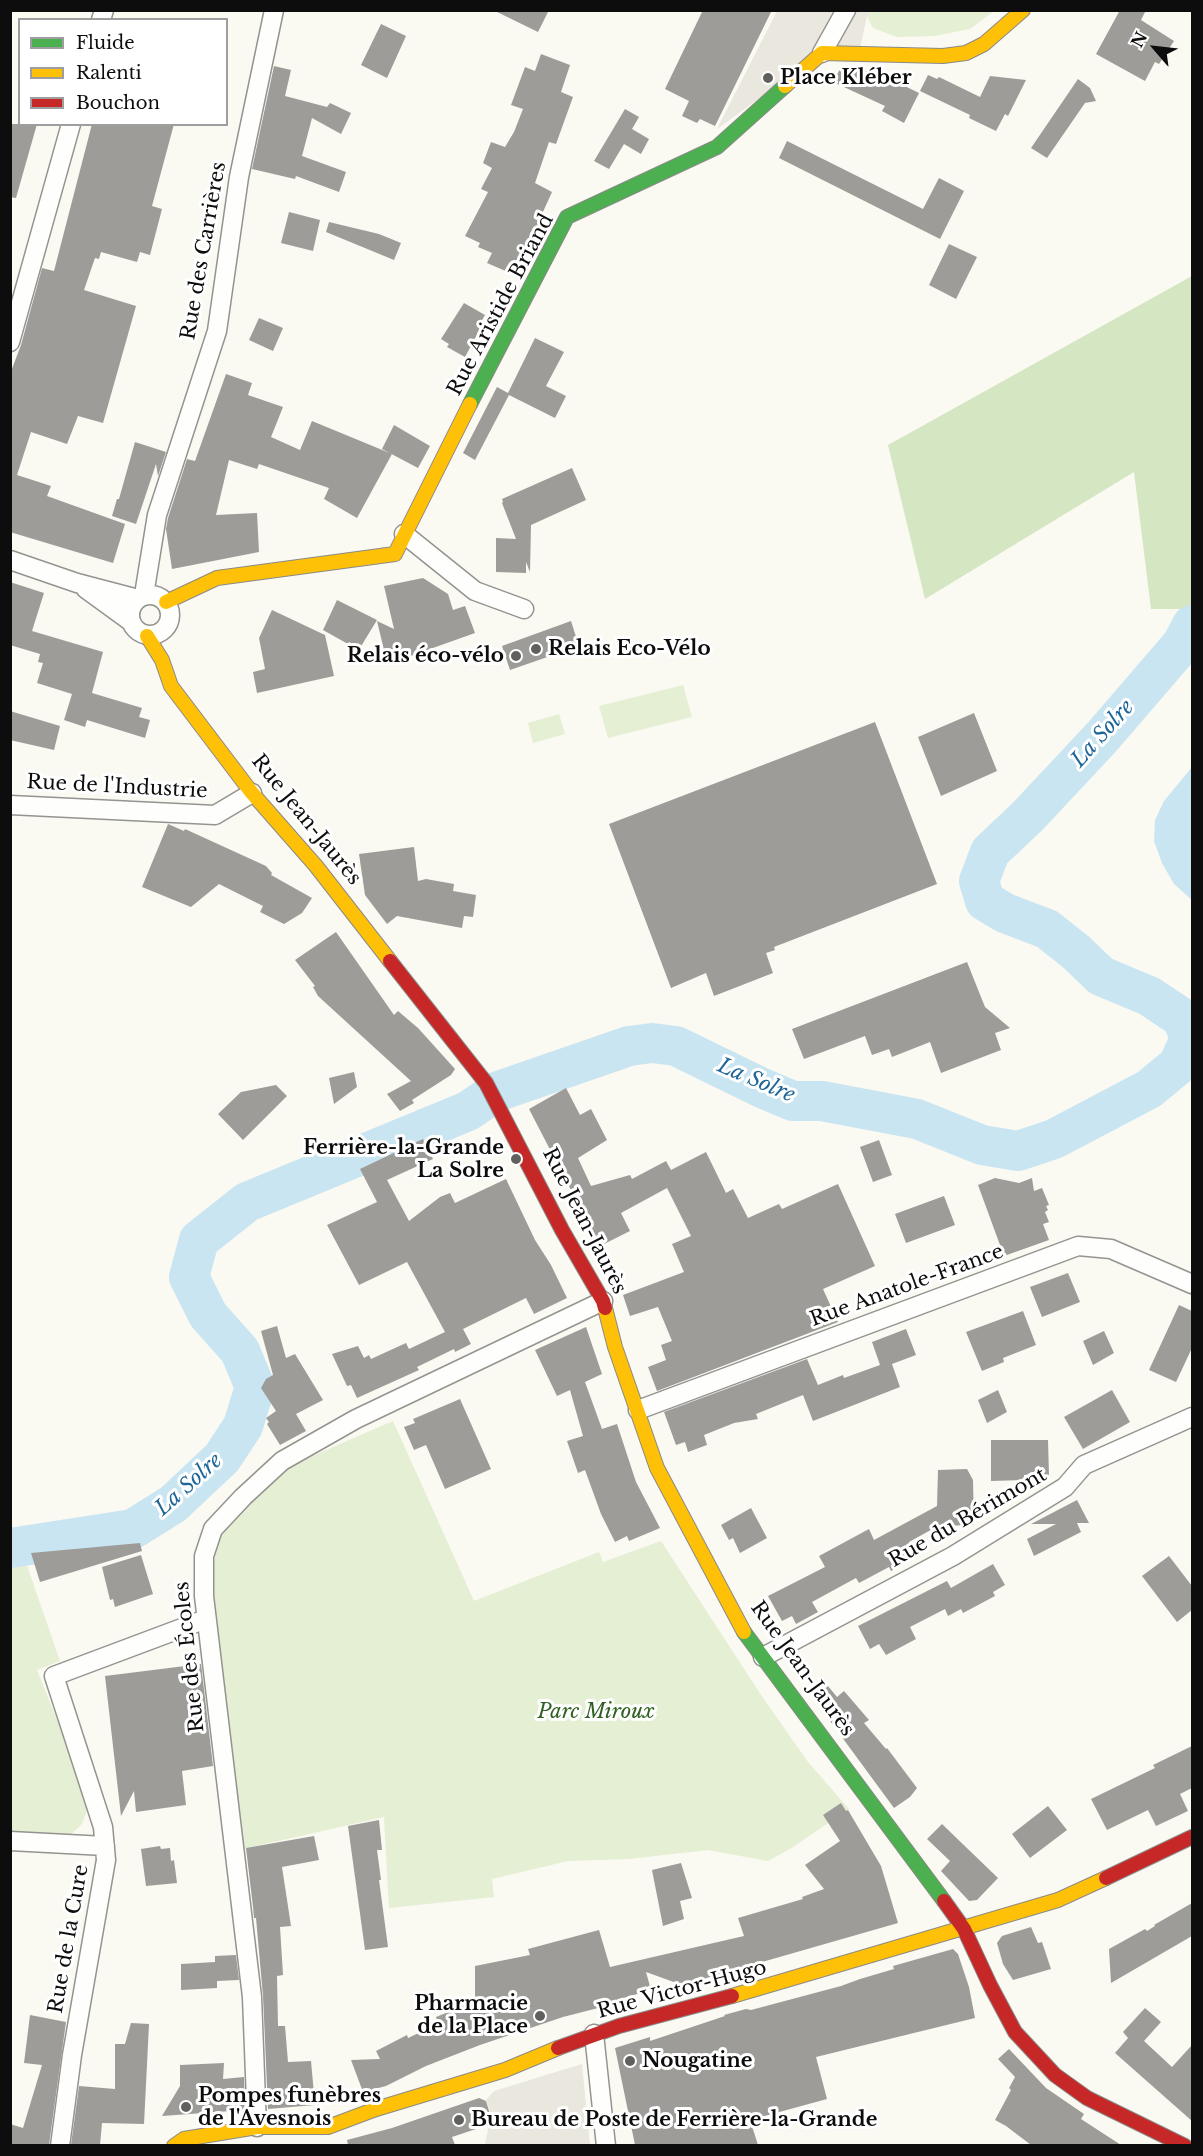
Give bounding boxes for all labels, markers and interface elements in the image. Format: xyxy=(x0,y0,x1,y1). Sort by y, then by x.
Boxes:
legend xyxy=(18,18,228,126)
north arrow xyxy=(1125,18,1185,78)
text: N xyxy=(1127,28,1151,51)
text: Fluide xyxy=(76,32,135,54)
text: Ralenti xyxy=(76,62,142,84)
place label: Place Kléber xyxy=(780,66,912,90)
marker: Place Kléber xyxy=(761,71,775,85)
text: Bouchon xyxy=(76,92,160,114)
street label: Rue des Carrières xyxy=(177,160,231,342)
street label: Rue Aristide Briand xyxy=(443,210,559,400)
place label: Relais Eco-Vélo xyxy=(548,637,711,661)
marker: Relais Eco-Vélo xyxy=(529,642,543,656)
place label: Relais éco-vélo xyxy=(347,644,504,668)
marker: Relais éco-vélo xyxy=(509,649,523,663)
water label: La Solre xyxy=(1066,695,1140,773)
street label: Rue Jean-Jaurès xyxy=(246,750,366,890)
street label: Rue de l'Industrie xyxy=(26,770,208,804)
water label: La Solre xyxy=(714,1054,798,1108)
place label: Ferrière-la-Grande La Solre xyxy=(303,1136,504,1183)
street label: Rue Jean-Jaurès xyxy=(537,1144,631,1298)
marker: Ferrière-la-Grande La Solre xyxy=(509,1152,523,1166)
street label: Rue Anatole-France xyxy=(807,1240,1007,1332)
water label: La Solre xyxy=(150,1448,228,1522)
street label: Rue du Bérimont xyxy=(885,1463,1051,1573)
street label: Rue des Écoles xyxy=(170,1580,210,1734)
street label: Rue Jean-Jaurès xyxy=(745,1597,859,1741)
park label: Parc Miroux xyxy=(537,1700,655,1724)
street label: Rue de la Cure xyxy=(44,1863,94,2015)
street label: Rue Victor-Hugo xyxy=(595,1956,769,2024)
place label: Pharmacie de la Place xyxy=(414,1992,528,2039)
marker: Pharmacie de la Place xyxy=(533,2009,547,2023)
place label: Nougatine xyxy=(642,2049,752,2073)
marker: Nougatine xyxy=(623,2054,637,2068)
place label: Pompes funèbres de l'Avesnois xyxy=(198,2084,381,2131)
marker: Pompes funèbres de l'Avesnois xyxy=(179,2100,193,2114)
place label: Bureau de Poste de Ferrière-la-Grande xyxy=(471,2108,877,2132)
marker: Bureau de Poste de Ferrière-la-Grande xyxy=(452,2113,466,2127)

